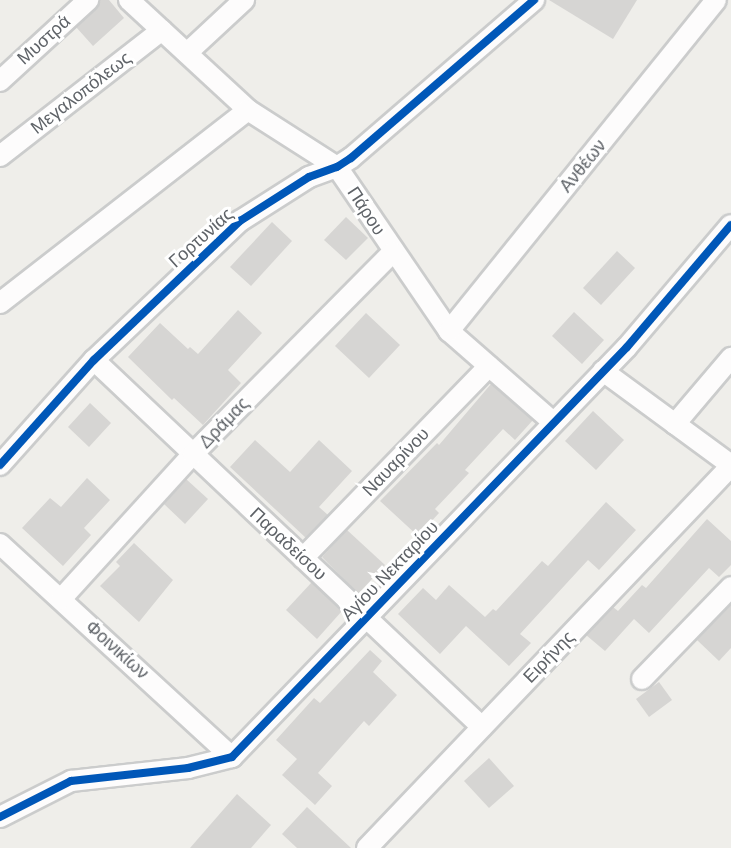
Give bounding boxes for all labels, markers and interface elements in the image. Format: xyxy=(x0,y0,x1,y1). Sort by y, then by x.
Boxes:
street label: Μυστρά xyxy=(13,11,75,69)
street label: Μεγαλοπόλεως xyxy=(27,47,135,139)
street label: Ανθέων xyxy=(555,135,611,197)
street label: Πάρου xyxy=(342,183,390,239)
street label: Γορτυνίας xyxy=(164,204,238,272)
street label: Δράμας xyxy=(194,393,254,453)
street label: Ναυαρίνου xyxy=(358,423,434,501)
street label: Παραδείσου xyxy=(245,503,331,585)
street label: Αγίου Νεκταρίου xyxy=(337,517,443,625)
street label: Φοινικίων xyxy=(81,616,153,684)
street label: Ειρήνης xyxy=(519,627,579,687)

